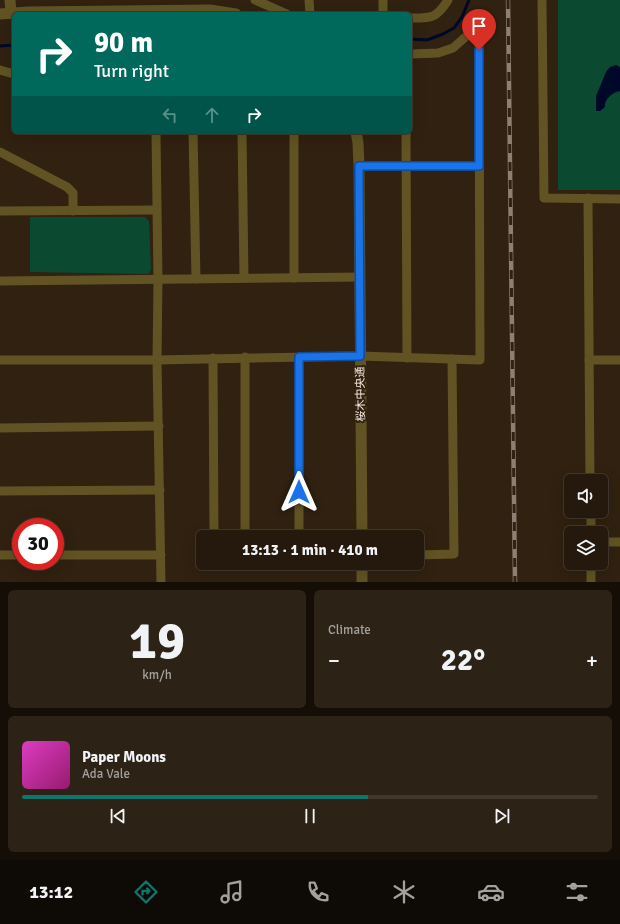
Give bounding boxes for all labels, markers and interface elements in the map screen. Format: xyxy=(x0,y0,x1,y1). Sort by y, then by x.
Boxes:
pin xyxy=(462,9,496,50)
icon: arrive xyxy=(468,15,490,37)
text: 90 m xyxy=(94,26,153,60)
icon: right xyxy=(28,28,80,80)
text: Turn right xyxy=(94,60,169,82)
icon: left xyxy=(159,104,181,126)
icon: ahead xyxy=(201,104,223,126)
icon: right xyxy=(243,104,265,126)
street label: 桜木中央通 xyxy=(354,366,367,422)
position arrow xyxy=(278,471,320,513)
map controls xyxy=(564,474,608,570)
button: sound xyxy=(564,474,608,518)
speed limit sign: 30 xyxy=(12,518,64,570)
button: layers xyxy=(564,526,608,570)
text: 13:13 · 1 min · 410 m xyxy=(242,541,378,559)
text: 19 xyxy=(129,609,185,673)
text: Climate xyxy=(328,622,371,638)
text: 22° xyxy=(441,642,485,679)
text: − xyxy=(328,647,340,674)
text: + xyxy=(586,647,598,674)
text: km/h xyxy=(142,667,172,683)
text: Paper Moons xyxy=(82,748,166,766)
text: Ada Vale xyxy=(82,766,130,782)
icon: previous xyxy=(107,805,129,827)
icon: pause xyxy=(299,805,321,827)
icon: next xyxy=(491,805,513,827)
icon: directions xyxy=(132,878,160,906)
icon: music xyxy=(218,878,246,906)
icon: phone xyxy=(304,878,332,906)
icon: climate xyxy=(390,878,418,906)
icon: car xyxy=(477,878,505,906)
icon: filters xyxy=(563,878,591,906)
text: 13:12 xyxy=(29,881,73,903)

